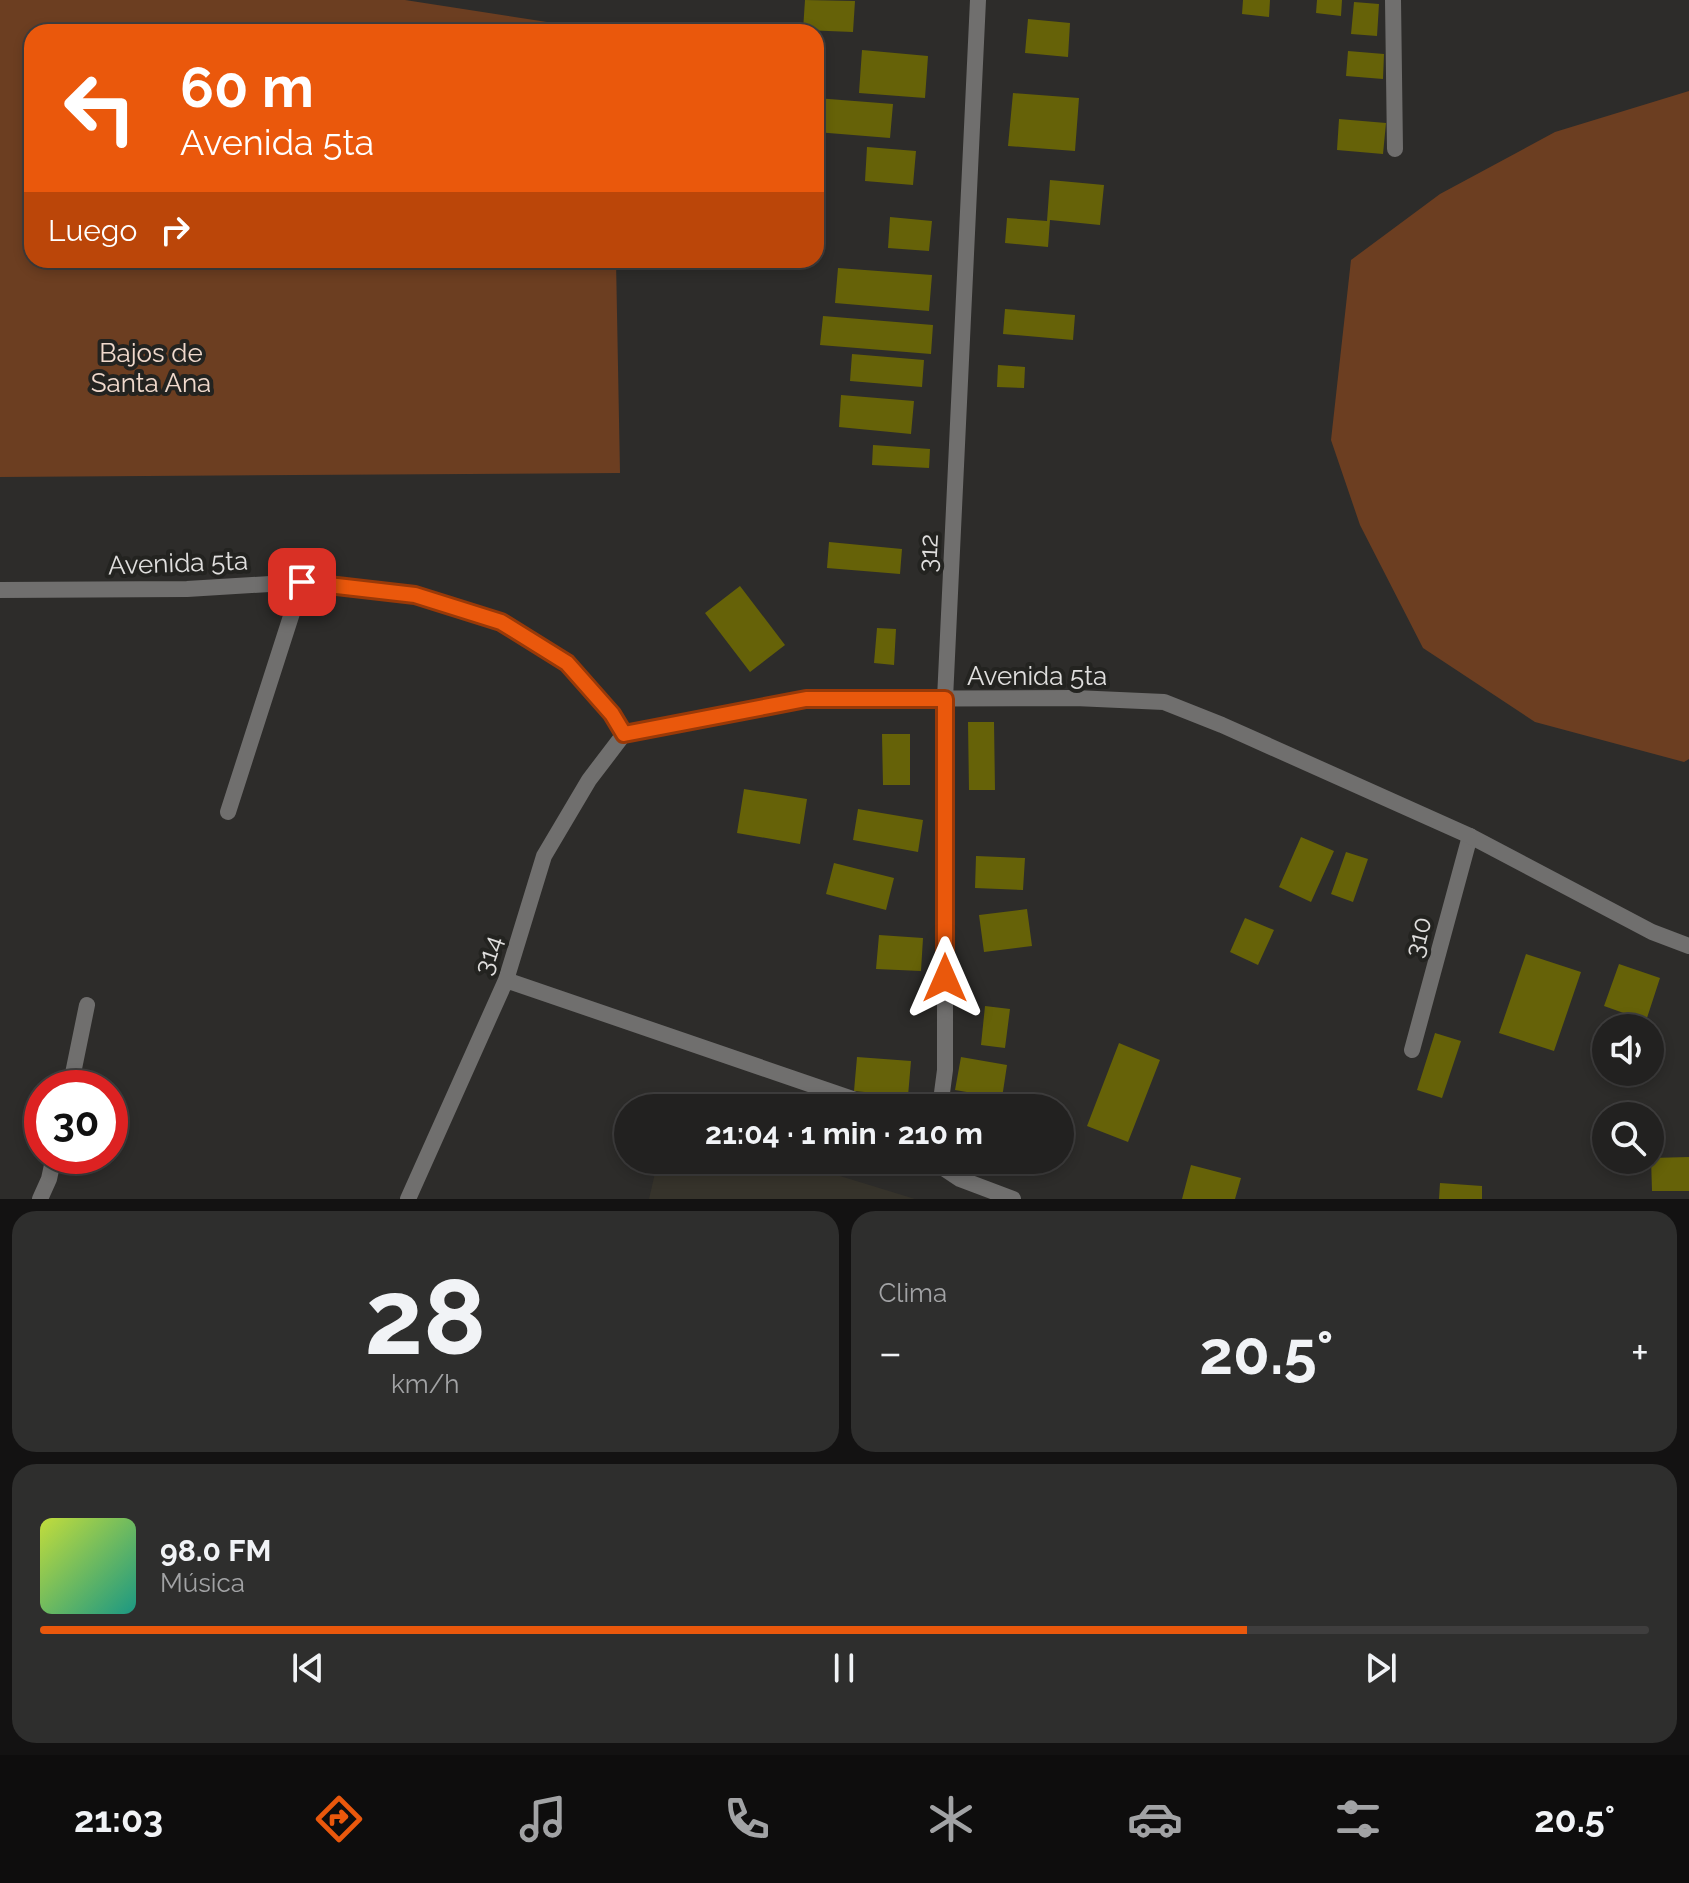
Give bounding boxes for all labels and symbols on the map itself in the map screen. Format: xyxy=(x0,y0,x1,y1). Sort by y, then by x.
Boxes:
park label: Bajos de Santa Ana xyxy=(91,338,211,398)
street label: 312 xyxy=(912,533,944,573)
street label: Avenida 5ta xyxy=(107,546,249,580)
pin xyxy=(268,548,336,616)
street label: Avenida 5ta xyxy=(967,661,1107,691)
street label: 310 xyxy=(1398,913,1438,961)
street label: 314 xyxy=(467,932,509,978)
position arrow xyxy=(903,936,987,1020)
speed limit sign: 30 xyxy=(24,1070,128,1174)

